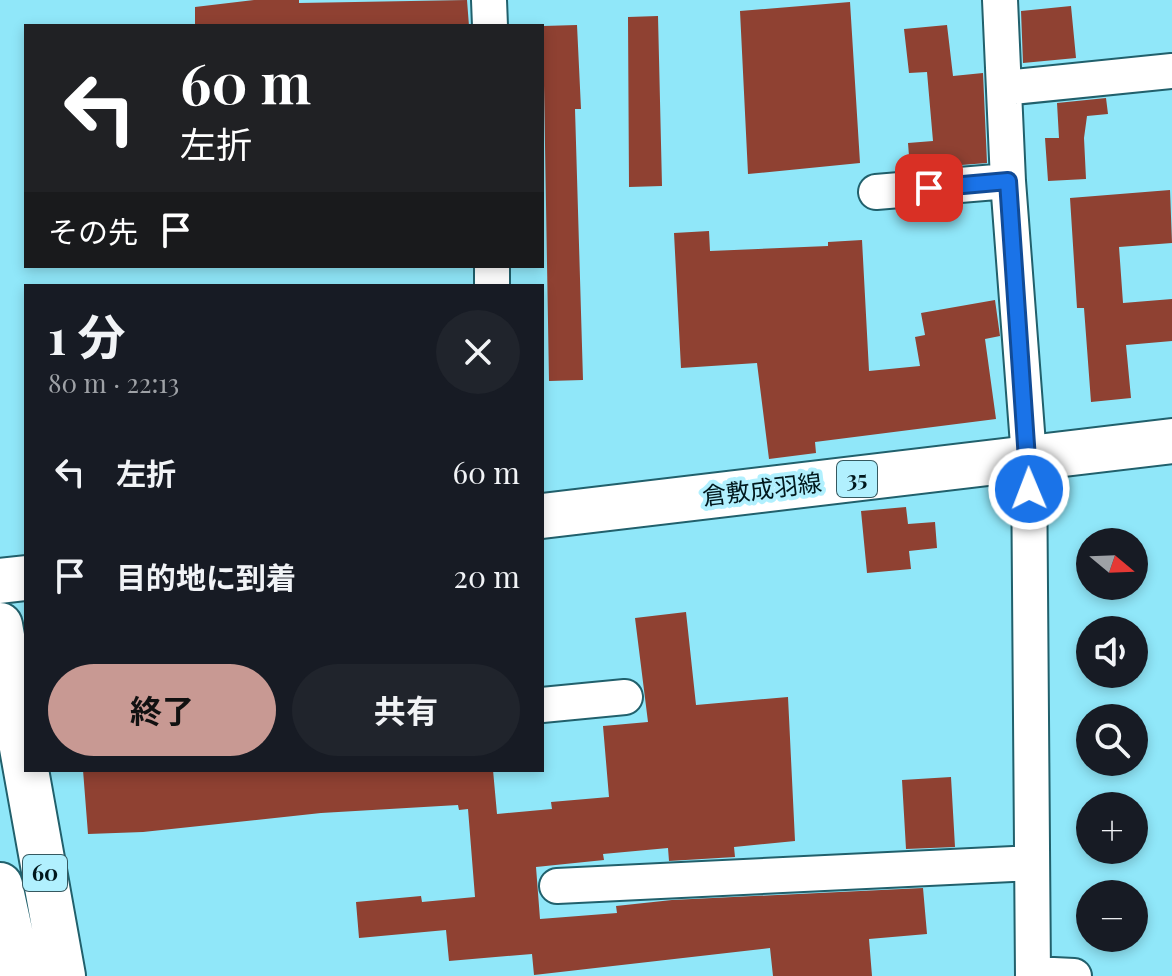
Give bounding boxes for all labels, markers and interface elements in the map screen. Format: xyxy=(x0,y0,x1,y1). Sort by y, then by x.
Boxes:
text: 60 m xyxy=(180,44,311,119)
icon: left xyxy=(48,56,152,160)
text: 左折 xyxy=(180,119,252,167)
pin xyxy=(895,154,963,222)
icon: arrive xyxy=(907,166,951,210)
icon: arrive xyxy=(154,208,198,252)
text: その先 xyxy=(48,211,138,251)
text: 1 分 xyxy=(48,303,126,367)
button: close xyxy=(436,310,520,394)
text: 80 m · 22:13 xyxy=(48,365,179,400)
position arrow xyxy=(987,447,1071,531)
icon: left xyxy=(48,450,92,494)
text: 60 m xyxy=(452,452,520,492)
text: 左折 xyxy=(116,453,176,493)
road number: 35 xyxy=(837,461,877,497)
street label: 倉敷成羽線 xyxy=(700,465,823,511)
north arrow xyxy=(1076,528,1148,600)
map controls xyxy=(1076,528,1148,952)
icon: arrive xyxy=(48,554,92,598)
text: 20 m xyxy=(454,556,520,596)
text: 目的地に到着 xyxy=(116,557,296,597)
button: sound xyxy=(1076,616,1148,688)
button: 終了 xyxy=(48,664,276,756)
button: 共有 xyxy=(292,664,520,756)
button: search xyxy=(1076,704,1148,776)
button: + xyxy=(1076,792,1148,864)
road number: 60 xyxy=(23,855,67,891)
button: − xyxy=(1076,880,1148,952)

